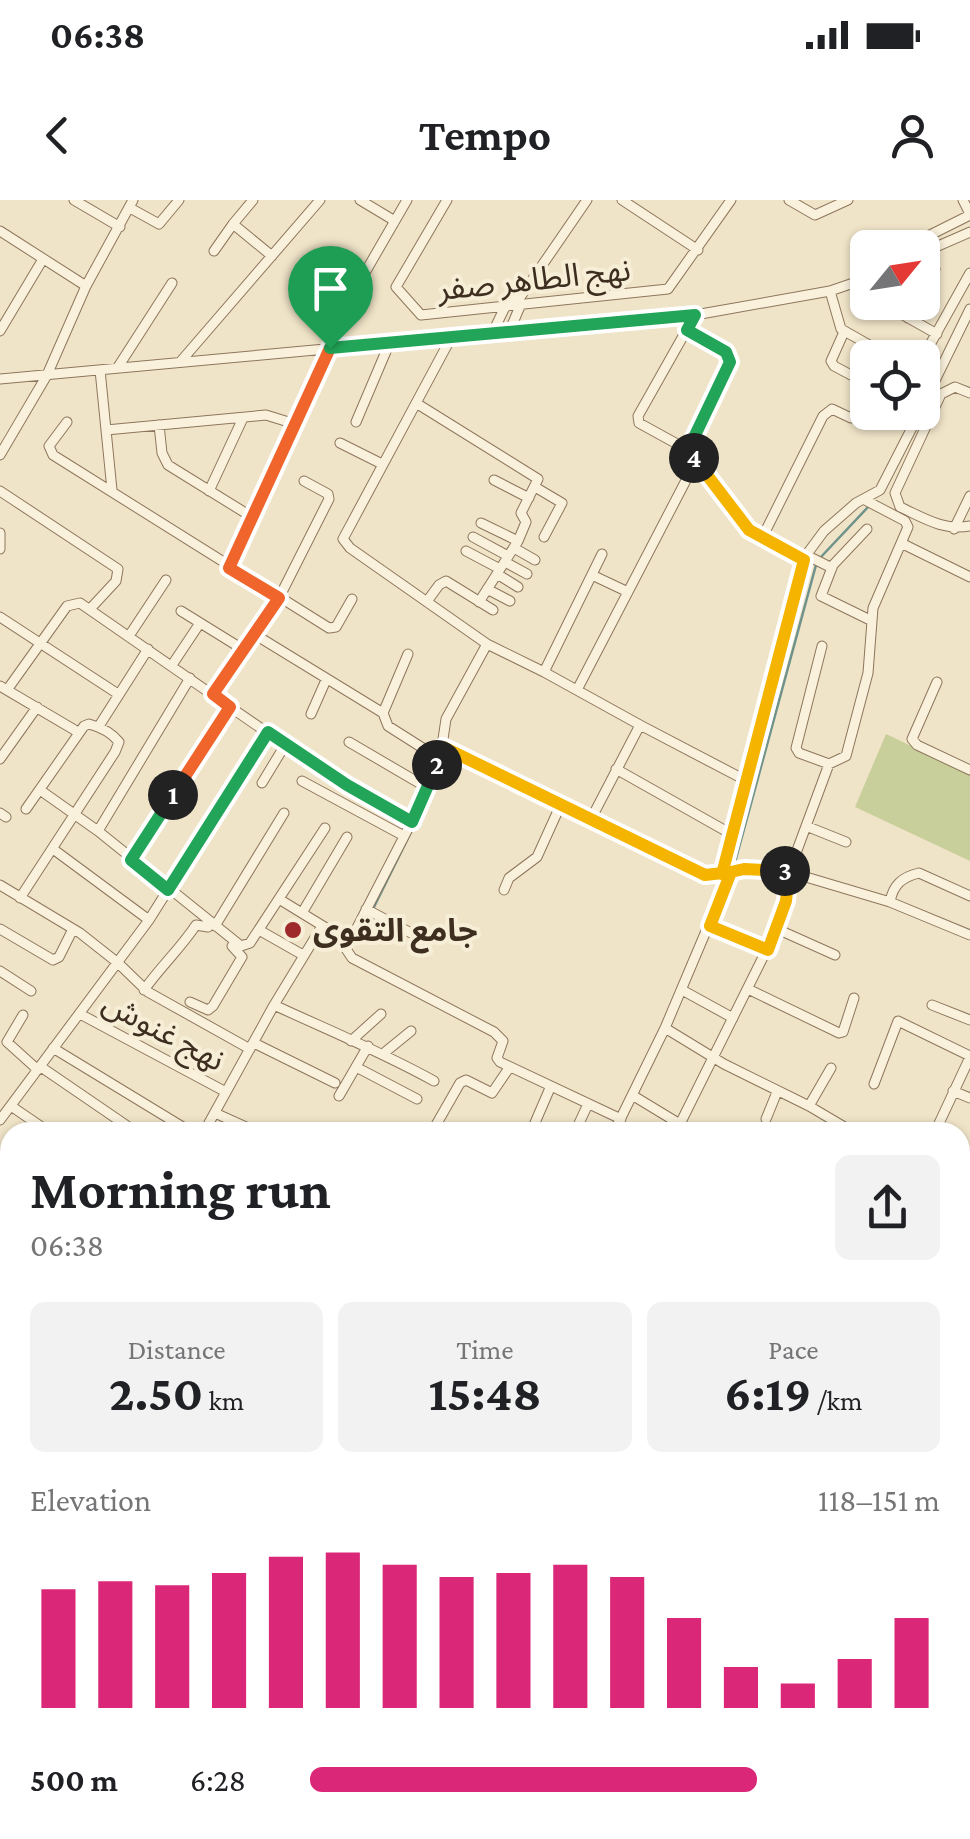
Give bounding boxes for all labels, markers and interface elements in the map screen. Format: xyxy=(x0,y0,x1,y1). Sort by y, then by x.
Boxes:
text: 06:38 xyxy=(50,14,145,56)
icon: back xyxy=(30,108,85,163)
icon: person xyxy=(885,108,940,163)
text: Tempo xyxy=(419,110,551,160)
north arrow xyxy=(850,230,940,320)
map controls xyxy=(850,230,940,430)
pin xyxy=(288,246,373,349)
street label: نهج الطاهر صفر xyxy=(435,251,633,313)
icon: arrive xyxy=(303,261,358,316)
button: locate xyxy=(850,340,940,430)
pin: 4 xyxy=(669,433,719,483)
text: 4 xyxy=(686,442,702,473)
pin: 2 xyxy=(412,740,462,790)
text: 2 xyxy=(430,749,444,780)
pin: 1 xyxy=(148,770,198,820)
text: 1 xyxy=(168,779,178,810)
pin: 3 xyxy=(760,846,810,896)
text: 3 xyxy=(778,855,792,886)
place label: جامع التقوى xyxy=(313,912,478,954)
marker: جامع التقوى xyxy=(282,919,304,941)
street label: نهج غنوش xyxy=(94,984,231,1083)
button: share xyxy=(835,1155,940,1260)
text: Morning run xyxy=(30,1159,331,1220)
text: 06:38 xyxy=(30,1227,104,1263)
text: Distance xyxy=(128,1334,226,1365)
text: Time xyxy=(456,1334,514,1365)
text: Pace xyxy=(768,1334,819,1365)
text: 2.50 xyxy=(109,1365,203,1421)
text: 15:48 xyxy=(428,1365,542,1421)
text: 6:19 xyxy=(724,1365,811,1421)
text: km xyxy=(203,1385,244,1416)
text: /km xyxy=(811,1385,863,1416)
text: Elevation xyxy=(30,1482,151,1518)
text: 118–151 m xyxy=(818,1482,940,1518)
text: 500 m xyxy=(30,1762,118,1798)
text: 6:28 xyxy=(190,1762,246,1798)

